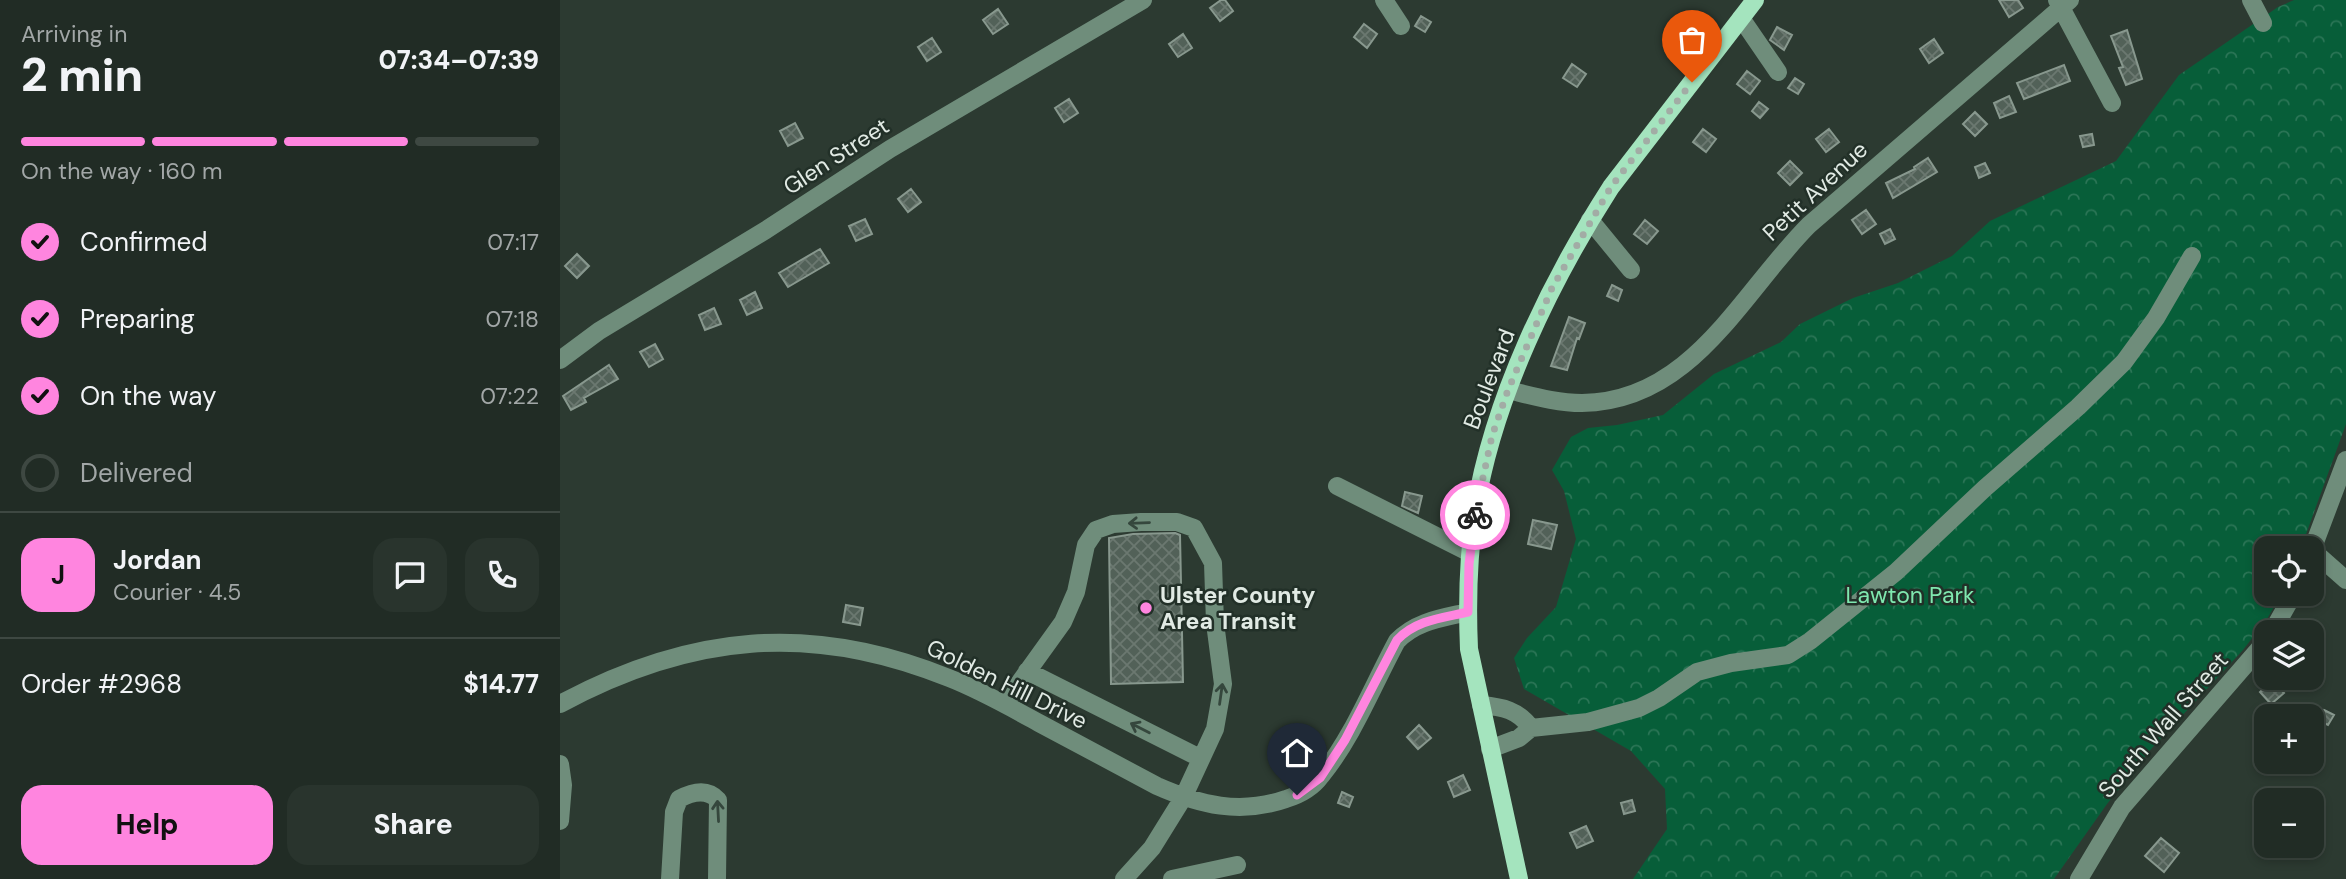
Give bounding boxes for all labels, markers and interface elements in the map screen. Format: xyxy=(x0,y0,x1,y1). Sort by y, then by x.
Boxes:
pin xyxy=(1662,10,1722,82)
text: Arriving in xyxy=(21,19,127,49)
icon: bag xyxy=(1673,21,1711,59)
text: 07:34–07:39 xyxy=(379,43,539,77)
text: 2 min xyxy=(21,45,143,105)
street label: Glen Street xyxy=(777,111,895,201)
street label: Petit Avenue xyxy=(1756,135,1874,247)
text: On the way · 160 m xyxy=(21,156,222,186)
icon: check xyxy=(21,223,59,261)
text: Confirmed xyxy=(80,225,207,259)
text: 07:17 xyxy=(487,227,539,257)
icon: check xyxy=(21,300,59,338)
text: Preparing xyxy=(80,302,195,336)
text: 07:18 xyxy=(486,304,539,334)
street label: Boulevard xyxy=(1456,325,1522,433)
icon: check xyxy=(21,377,59,415)
text: On the way xyxy=(80,379,216,413)
text: 07:22 xyxy=(480,381,539,411)
text: Delivered xyxy=(80,456,193,490)
courier xyxy=(1440,480,1510,550)
icon: bike xyxy=(1456,496,1494,534)
one-way arrow xyxy=(1128,516,1151,529)
map controls xyxy=(2254,536,2324,858)
button: locate xyxy=(2254,536,2324,606)
button: chat xyxy=(373,538,447,612)
button: phone xyxy=(465,538,539,612)
text: Jordan xyxy=(113,543,202,577)
text: J xyxy=(51,558,65,592)
text: Courier · 4.5 xyxy=(113,577,241,607)
place label: Ulster County Area Transit xyxy=(1160,580,1315,636)
park label: Lawton Park xyxy=(1845,580,1975,610)
marker: Ulster County Area Transit xyxy=(1138,600,1154,616)
button: layers xyxy=(2254,620,2324,690)
street label: Golden Hill Drive xyxy=(922,632,1092,736)
street label: South Wall Street xyxy=(2091,646,2235,804)
text: Order #2968 xyxy=(21,667,182,701)
text: $14.77 xyxy=(463,667,539,701)
one-way arrow xyxy=(1215,683,1228,706)
button: + xyxy=(2254,704,2324,774)
one-way arrow xyxy=(1130,720,1150,734)
pin xyxy=(1267,723,1327,795)
icon: home xyxy=(1278,734,1316,772)
button: Help xyxy=(21,785,273,865)
button: Share xyxy=(287,785,539,865)
button: − xyxy=(2254,788,2324,858)
one-way arrow xyxy=(711,800,724,823)

